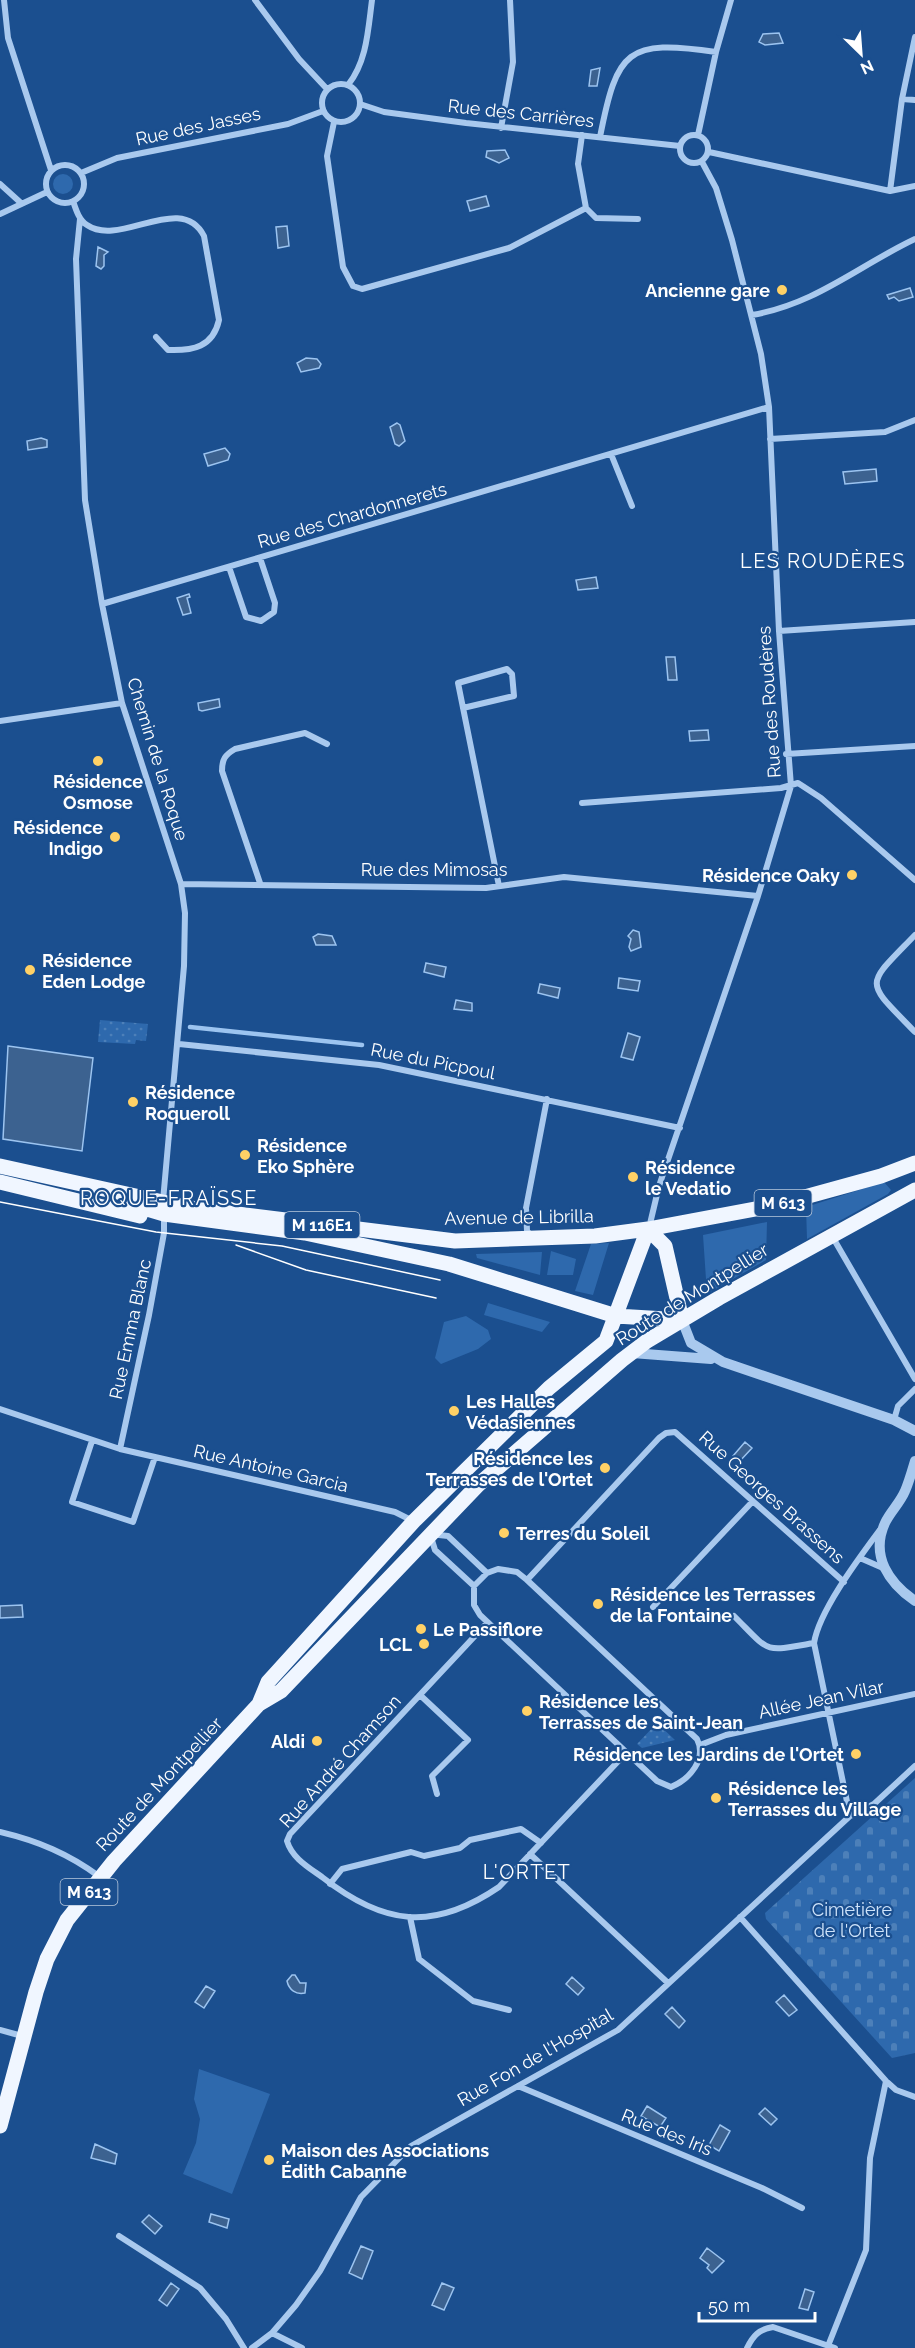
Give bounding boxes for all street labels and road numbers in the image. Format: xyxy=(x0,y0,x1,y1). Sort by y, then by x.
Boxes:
street label: Rue des Carrières xyxy=(447,95,596,131)
street label: Rue des Jasses xyxy=(134,102,263,149)
street label: Rue des Chardonnerets xyxy=(255,478,449,552)
street label: Rue des Roudères xyxy=(753,625,785,779)
street label: Chemin de la Roque xyxy=(123,675,193,843)
street label: Rue des Mimosas xyxy=(361,859,508,880)
street label: Rue du Picpoul xyxy=(369,1039,497,1083)
road number: M 613 xyxy=(754,1190,812,1216)
street label: Avenue de Librilla xyxy=(444,1205,594,1229)
road number: M 116E1 xyxy=(284,1212,360,1238)
street label: Route de Montpellier xyxy=(612,1238,772,1349)
street label: Rue Emma Blanc xyxy=(105,1257,155,1401)
street label: Rue Georges Brassens xyxy=(695,1426,849,1568)
street label: Rue Antoine Garcia xyxy=(192,1440,350,1496)
street label: Allée Jean Vilar xyxy=(756,1675,886,1723)
street label: Rue André Chamson xyxy=(275,1690,405,1832)
street label: Route de Montpellier xyxy=(92,1712,227,1855)
road number: M 613 xyxy=(60,1879,118,1905)
street label: Rue Fon de l'Hospital xyxy=(453,2004,617,2110)
street label: Rue des Iris xyxy=(619,2104,716,2160)

